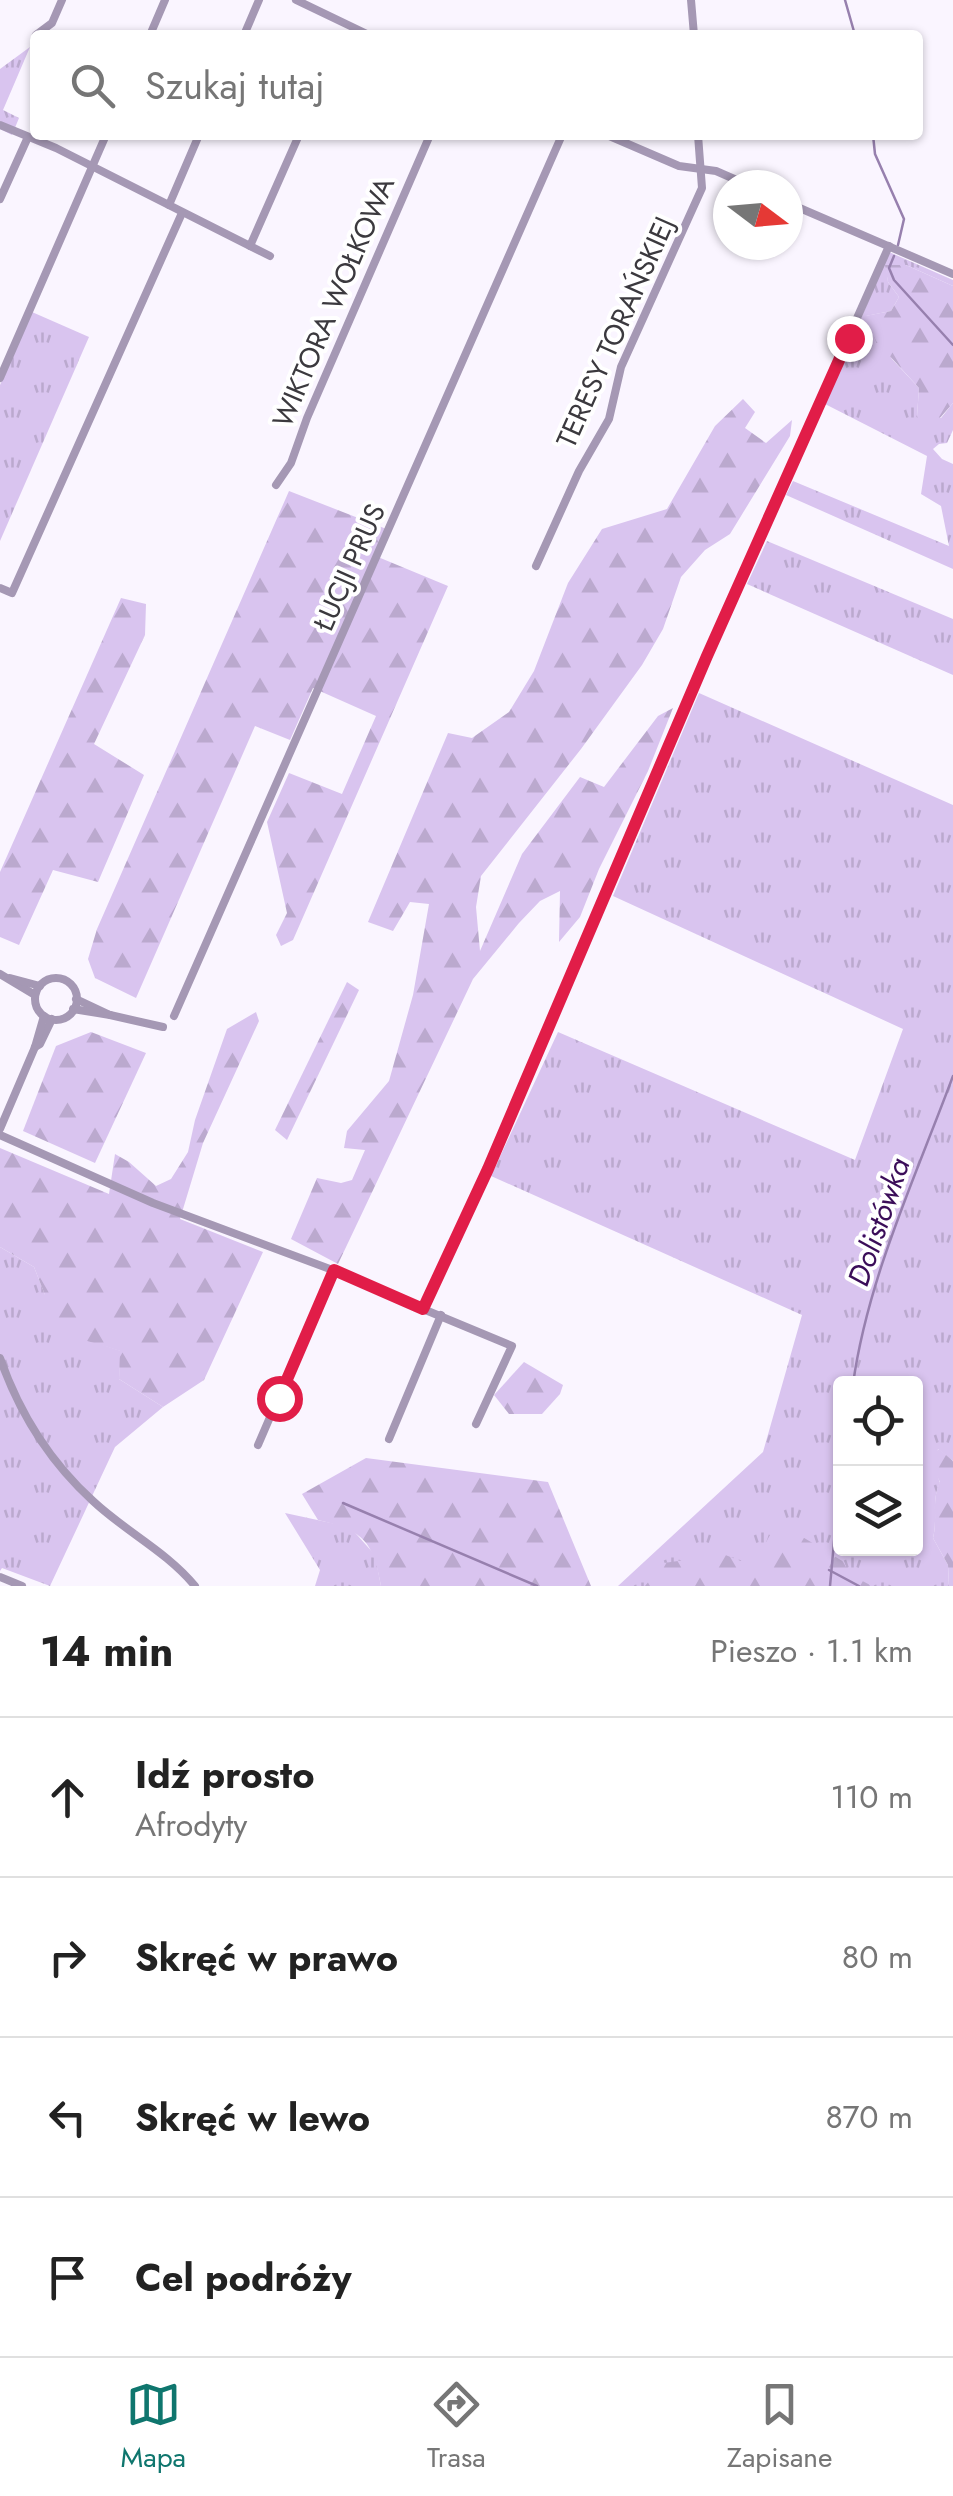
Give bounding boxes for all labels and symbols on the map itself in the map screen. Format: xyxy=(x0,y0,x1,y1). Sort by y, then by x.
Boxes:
street label: WIKTORA WOŁKOWA xyxy=(262,170,405,434)
north arrow xyxy=(713,170,803,260)
street label: TERESY TORAŃSKIEJ xyxy=(546,210,685,454)
route end xyxy=(827,316,873,362)
street label: ŁUCJI PRUS xyxy=(303,497,396,638)
water label: Dolistówka xyxy=(836,1151,921,1292)
route start xyxy=(257,1376,303,1422)

